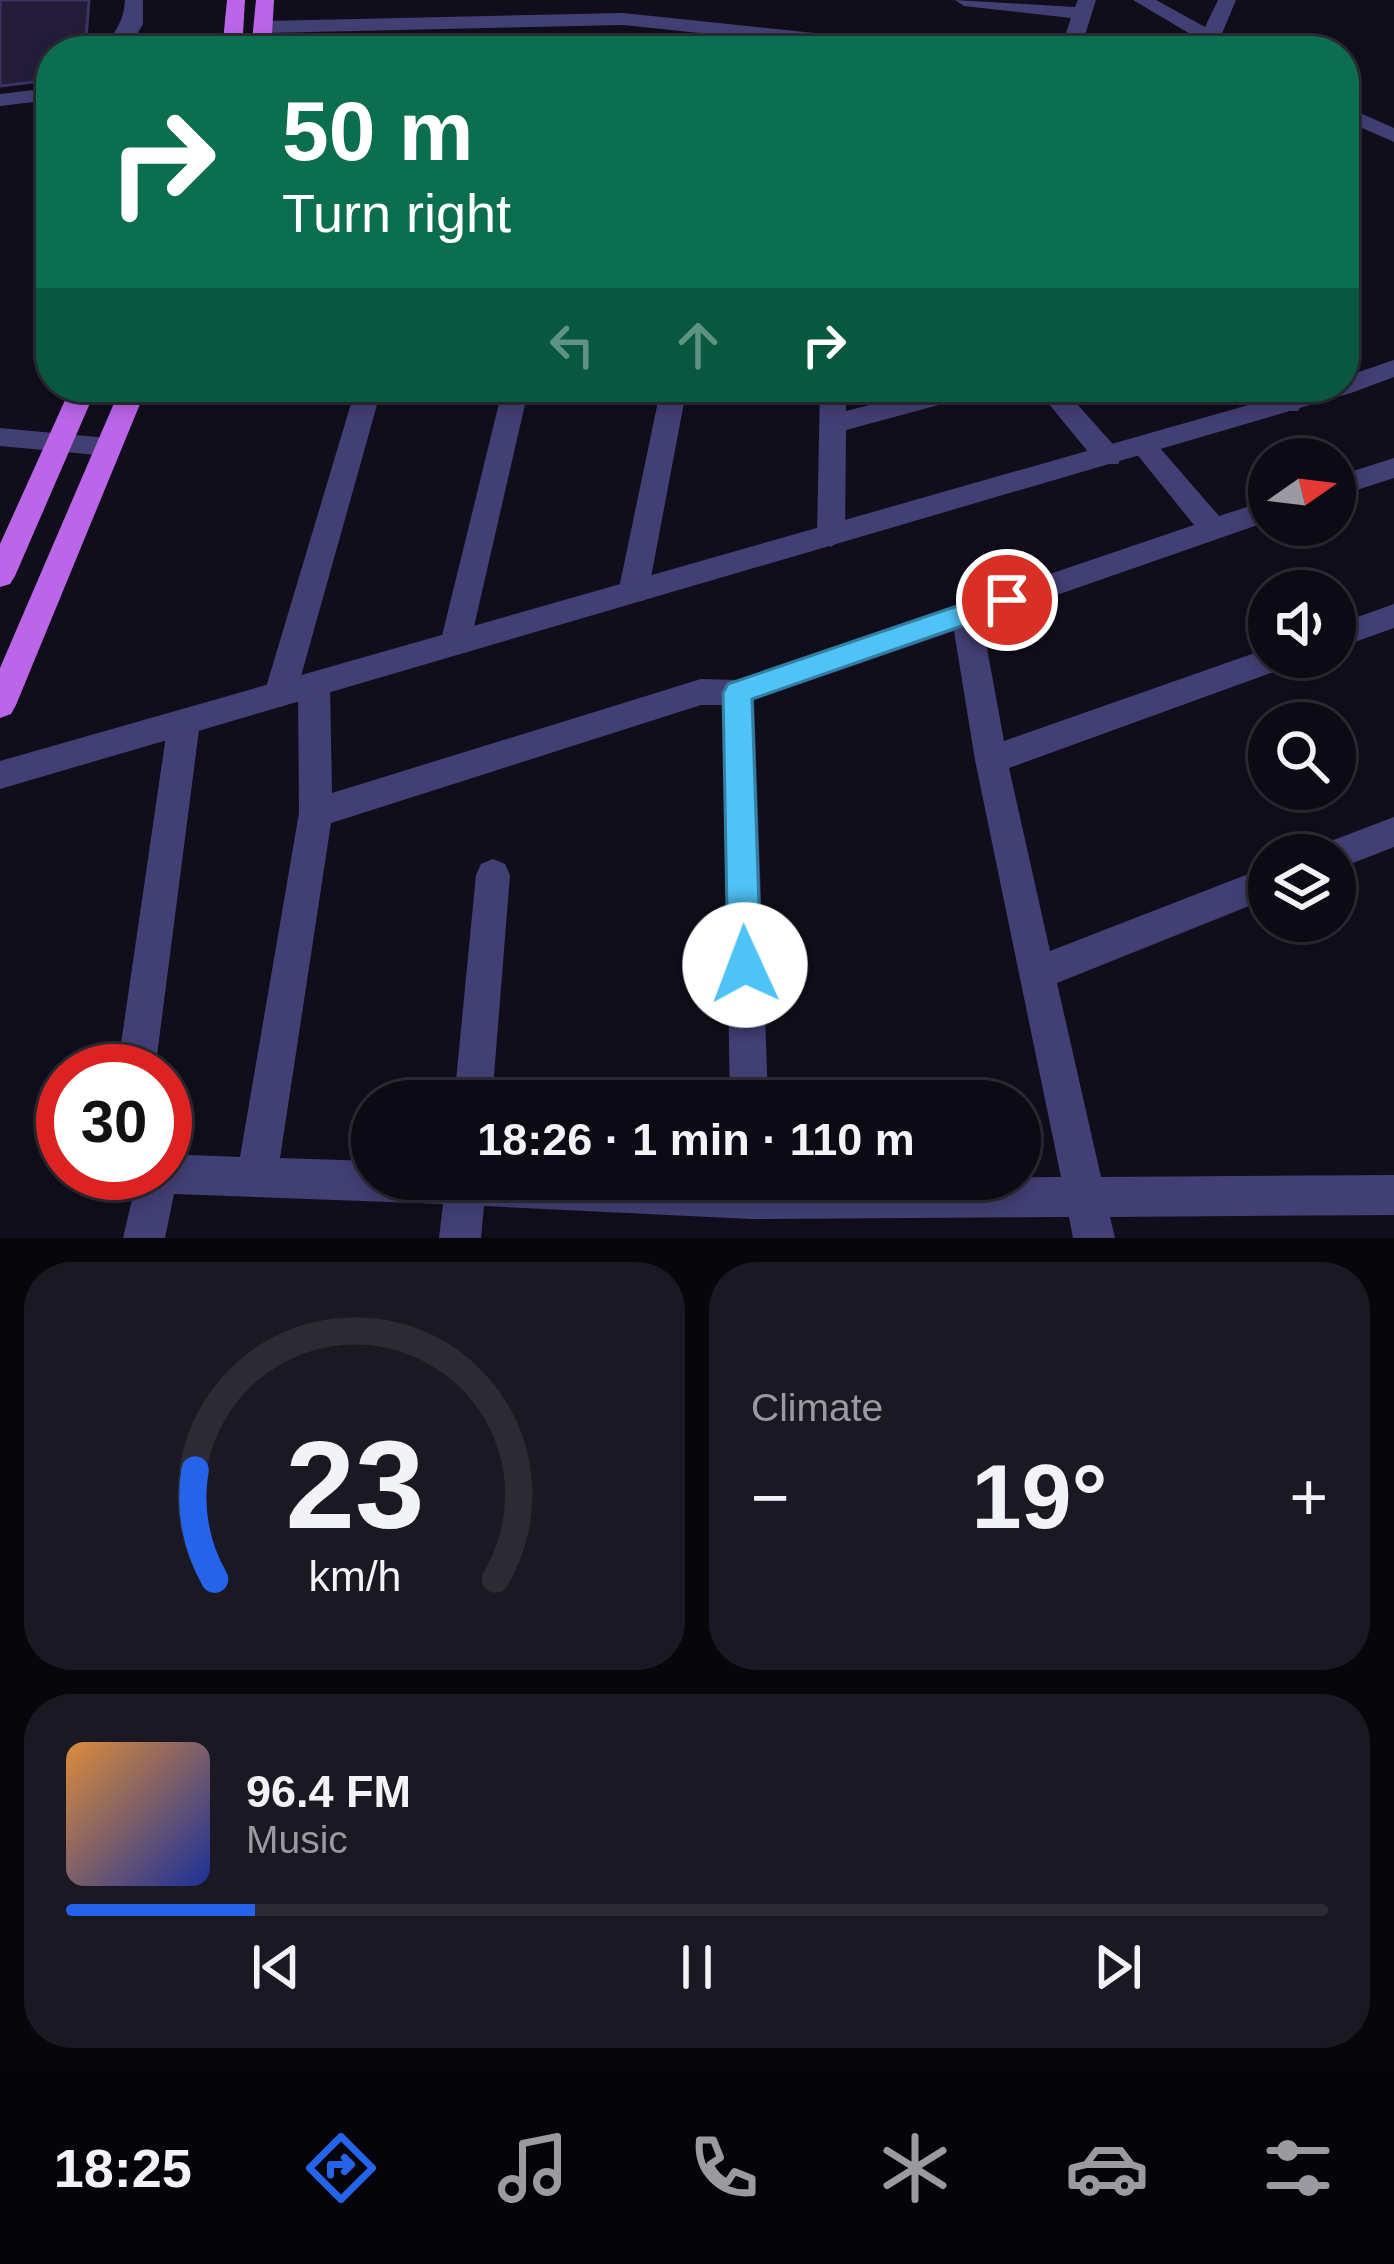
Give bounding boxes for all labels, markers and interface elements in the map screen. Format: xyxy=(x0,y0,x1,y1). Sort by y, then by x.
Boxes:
icon: right xyxy=(84,84,240,240)
text: 50 m xyxy=(282,84,473,178)
text: Turn right xyxy=(282,183,511,243)
icon: left xyxy=(539,312,605,378)
icon: ahead xyxy=(665,312,731,378)
icon: right xyxy=(791,312,857,378)
north arrow xyxy=(1248,438,1356,546)
map controls xyxy=(1248,438,1356,942)
pin xyxy=(956,549,1058,651)
icon: arrive xyxy=(974,567,1040,633)
button: sound xyxy=(1248,570,1356,678)
button: search xyxy=(1248,702,1356,810)
button: layers xyxy=(1248,834,1356,942)
position arrow xyxy=(682,902,808,1028)
speed limit sign: 30 xyxy=(36,1044,192,1200)
text: 18:26 · 1 min · 110 m xyxy=(477,1114,915,1165)
text: Climate xyxy=(751,1386,883,1429)
text: 23 xyxy=(285,1415,424,1554)
text: 19° xyxy=(971,1447,1108,1547)
text: − xyxy=(751,1460,790,1534)
text: + xyxy=(1289,1460,1328,1534)
text: km/h xyxy=(308,1552,401,1600)
text: 96.4 FM xyxy=(246,1766,411,1817)
text: Music xyxy=(246,1818,348,1861)
icon: previous xyxy=(243,1934,309,2000)
icon: pause xyxy=(664,1934,730,2000)
icon: next xyxy=(1085,1934,1151,2000)
icon: directions xyxy=(299,2126,383,2210)
icon: music xyxy=(491,2126,575,2210)
icon: phone xyxy=(682,2126,766,2210)
icon: climate xyxy=(873,2126,957,2210)
icon: car xyxy=(1065,2126,1149,2210)
icon: filters xyxy=(1256,2126,1340,2210)
text: 18:25 xyxy=(54,2138,192,2198)

